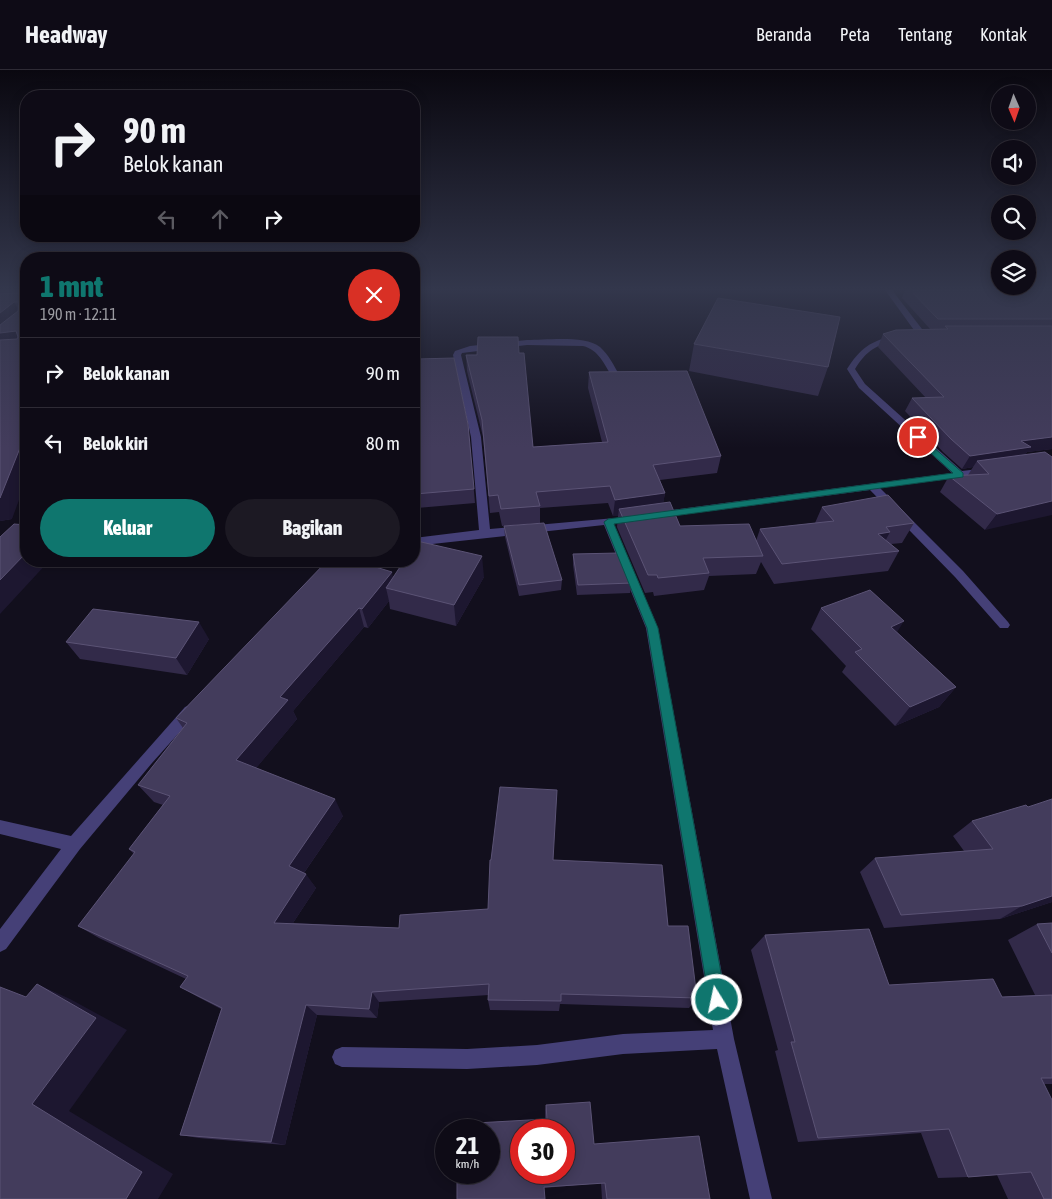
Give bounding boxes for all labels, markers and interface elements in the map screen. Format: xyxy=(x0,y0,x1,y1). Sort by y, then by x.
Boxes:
text: Headway xyxy=(25,21,108,48)
text: Beranda xyxy=(756,24,812,45)
text: Peta xyxy=(840,24,870,45)
text: Tentang xyxy=(898,24,952,45)
text: Kontak xyxy=(980,24,1027,45)
north arrow xyxy=(991,85,1036,130)
map controls xyxy=(991,85,1036,295)
icon: right xyxy=(40,110,105,175)
text: 90 m xyxy=(123,110,186,150)
button: sound xyxy=(991,140,1036,185)
text: Belok kanan xyxy=(123,151,224,177)
button: search xyxy=(991,195,1036,240)
icon: left xyxy=(153,205,181,233)
icon: ahead xyxy=(206,205,234,233)
icon: right xyxy=(259,205,287,233)
button: layers xyxy=(991,250,1036,295)
text: 1 mnt xyxy=(40,269,103,303)
button: close xyxy=(348,269,400,321)
text: 190 m · 12:11 xyxy=(40,305,117,323)
icon: right xyxy=(40,359,68,387)
text: Belok kanan xyxy=(83,362,170,384)
text: 90 m xyxy=(366,362,400,384)
pin xyxy=(897,416,939,458)
icon: arrive xyxy=(904,423,932,451)
icon: left xyxy=(40,429,68,457)
text: Belok kiri xyxy=(83,432,148,454)
text: 80 m xyxy=(366,432,400,454)
button: Keluar xyxy=(40,499,215,557)
button: Bagikan xyxy=(225,499,400,557)
position arrow xyxy=(690,973,742,1025)
speed limit sign: 30 xyxy=(510,1119,575,1184)
text: 21 xyxy=(456,1131,479,1159)
text: km/h xyxy=(456,1157,479,1171)

